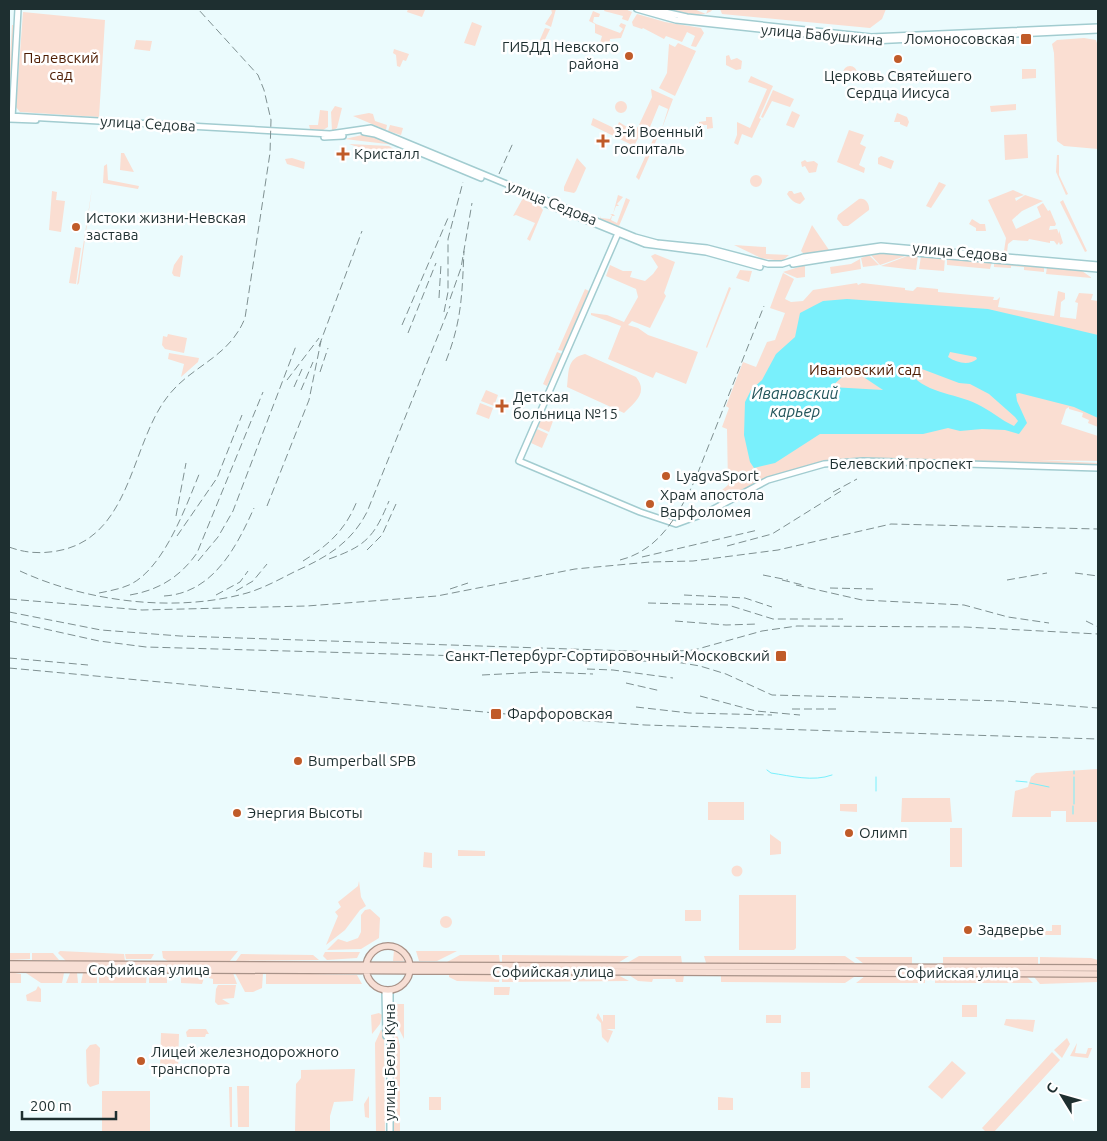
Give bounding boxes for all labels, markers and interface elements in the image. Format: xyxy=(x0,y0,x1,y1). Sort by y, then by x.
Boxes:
street label: улица Бабушкина xyxy=(760,21,884,48)
place label: Ломоносовская xyxy=(904,30,1015,47)
marker: Ломоносовская xyxy=(1019,32,1033,46)
place label: ГИБДД Невского района xyxy=(502,38,619,72)
park label: Палевский сад xyxy=(23,49,99,83)
marker: ГИБДД Невского района xyxy=(623,50,635,62)
marker: Церковь Святейшего Сердца Иисуса xyxy=(892,53,904,65)
place label: Церковь Святейшего Сердца Иисуса xyxy=(824,67,972,101)
street label: улица Седова xyxy=(100,113,196,134)
place label: 3-й Военный госпиталь xyxy=(614,123,703,157)
marker: 3-й Военный госпиталь xyxy=(596,134,610,148)
place label: Кристалл xyxy=(354,145,420,162)
marker: Кристалл xyxy=(336,147,350,161)
street label: улица Седова xyxy=(505,177,600,228)
place label: Истоки жизни-Невская застава xyxy=(86,209,246,243)
marker: Истоки жизни-Невская застава xyxy=(70,221,82,233)
street label: улица Седова xyxy=(912,239,1008,264)
park label: Ивановский сад xyxy=(809,361,921,378)
water label: Ивановский карьер xyxy=(752,384,839,420)
place label: Детская больница №15 xyxy=(513,388,618,422)
marker: Детская больница №15 xyxy=(495,399,509,413)
street label: Белевский проспект xyxy=(829,455,973,472)
place label: LyagvaSport xyxy=(676,467,759,484)
marker: LyagvaSport xyxy=(660,470,672,482)
place label: Храм апостола Варфоломея xyxy=(660,486,764,520)
marker: Храм апостола Варфоломея xyxy=(644,498,656,510)
place label: Санкт-Петербург-Сортировочный-Московский xyxy=(445,647,770,664)
marker: Санкт-Петербург-Сортировочный-Московский xyxy=(774,649,788,663)
place label: Фарфоровская xyxy=(507,705,613,722)
marker: Фарфоровская xyxy=(489,707,503,721)
place label: Bumperball SPB xyxy=(308,752,416,769)
marker: Bumperball SPB xyxy=(292,755,304,767)
place label: Энергия Высоты xyxy=(247,804,363,821)
marker: Энергия Высоты xyxy=(231,807,243,819)
place label: Олимп xyxy=(859,824,908,841)
marker: Олимп xyxy=(843,827,855,839)
place label: Задверье xyxy=(978,921,1044,938)
marker: Задверье xyxy=(962,924,974,936)
street label: Софийская улица xyxy=(88,961,210,978)
street label: Софийская улица xyxy=(492,963,614,980)
street label: Софийская улица xyxy=(897,964,1019,981)
street label: улица Белы Куна xyxy=(381,1003,398,1121)
place label: Лицей железнодорожного транспорта xyxy=(151,1043,339,1077)
marker: Лицей железнодорожного транспорта xyxy=(135,1055,147,1067)
north arrow xyxy=(1037,1071,1087,1121)
text: С xyxy=(1043,1080,1061,1097)
scale bar xyxy=(22,1088,116,1120)
text: 200 m xyxy=(30,1097,72,1114)

